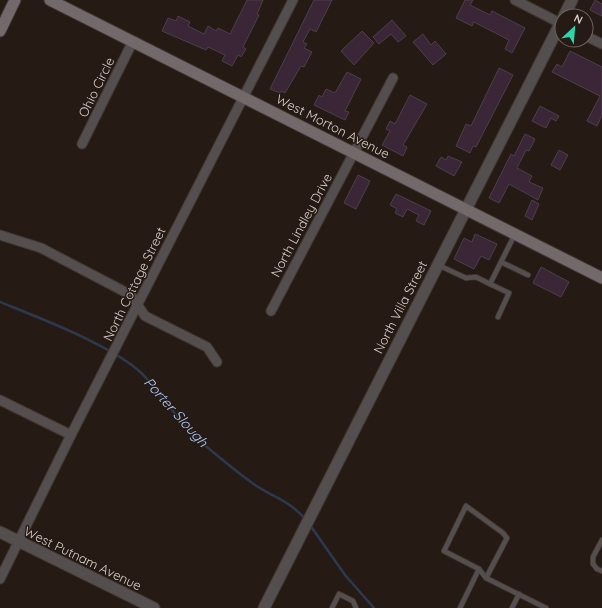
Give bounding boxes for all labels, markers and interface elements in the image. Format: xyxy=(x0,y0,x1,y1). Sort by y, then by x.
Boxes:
north arrow xyxy=(554,8,594,48)
text: N xyxy=(572,11,585,27)
street label: Ohio Circle xyxy=(75,55,117,119)
street label: West Morton Avenue xyxy=(274,90,392,162)
street label: North Lindley Drive xyxy=(267,170,335,280)
street label: North Cottage Street xyxy=(99,224,169,344)
street label: North Villa Street xyxy=(370,258,430,356)
water label: Porter Slough xyxy=(140,373,213,451)
street label: West Putnam Avenue xyxy=(22,523,144,593)

